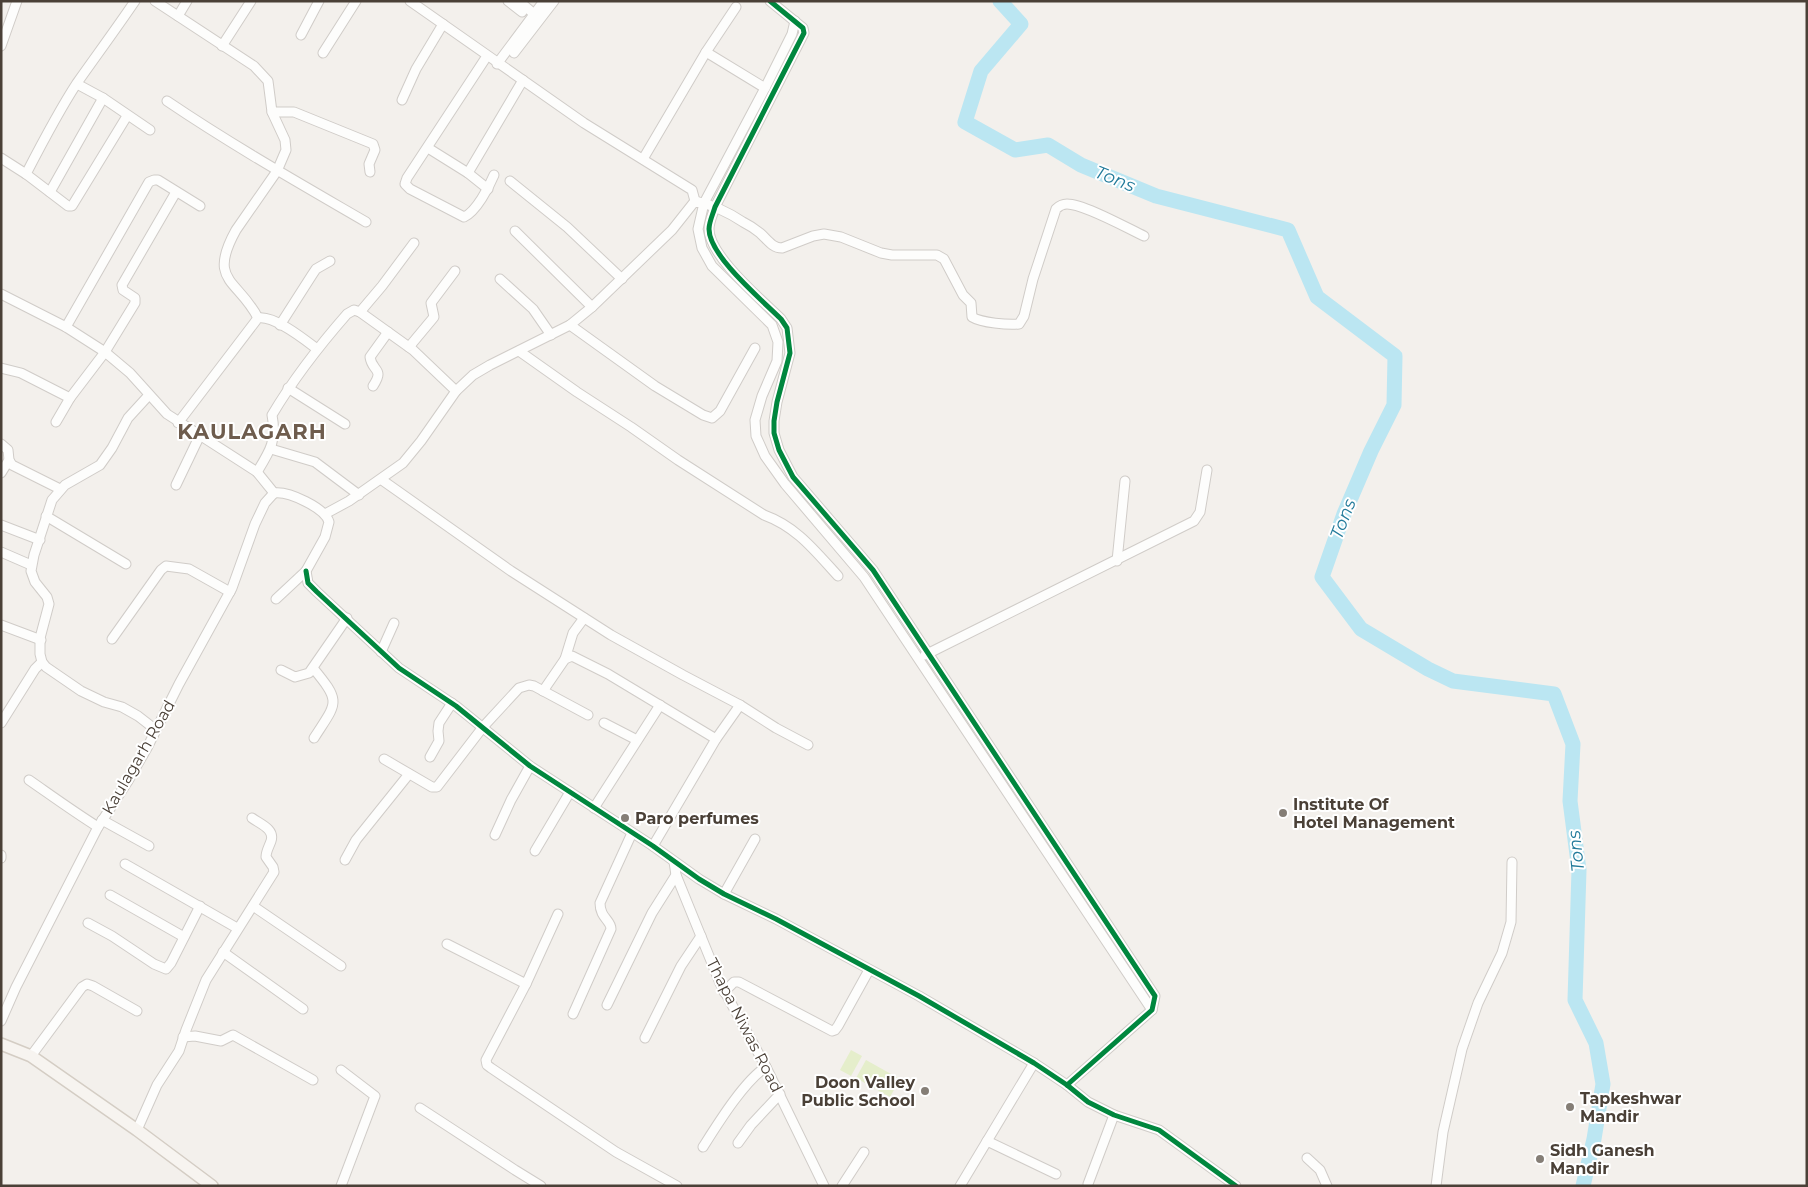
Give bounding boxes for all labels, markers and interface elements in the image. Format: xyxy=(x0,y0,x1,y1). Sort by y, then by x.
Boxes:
water label: Tons xyxy=(1092,161,1139,197)
district label: KAULAGARH xyxy=(177,419,327,444)
water label: Tons xyxy=(1325,495,1361,542)
street label: Kaulagarh Road xyxy=(98,697,179,818)
place label: Institute Of Hotel Management xyxy=(1293,795,1455,832)
marker: Institute Of Hotel Management xyxy=(1277,807,1289,819)
place label: Paro perfumes xyxy=(635,809,759,828)
marker: Paro perfumes xyxy=(619,812,631,824)
water label: Tons xyxy=(1563,829,1589,873)
street label: Thapa Niwas Road xyxy=(702,955,787,1096)
place label: Doon Valley Public School xyxy=(801,1073,915,1110)
marker: Doon Valley Public School xyxy=(919,1085,931,1097)
place label: Tapkeshwar Mandir xyxy=(1580,1089,1681,1126)
marker: Tapkeshwar Mandir xyxy=(1564,1101,1576,1113)
place label: Sidh Ganesh Mandir xyxy=(1550,1141,1655,1178)
marker: Sidh Ganesh Mandir xyxy=(1534,1153,1546,1165)

